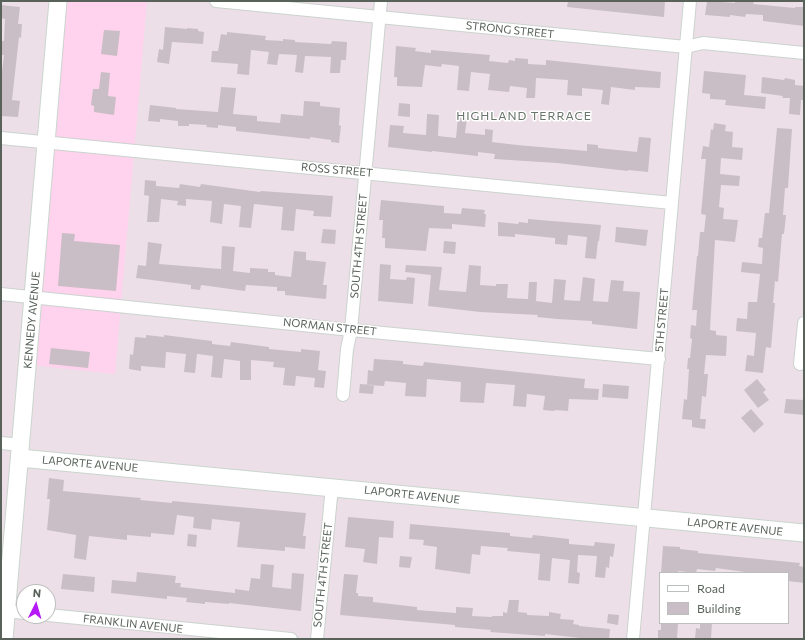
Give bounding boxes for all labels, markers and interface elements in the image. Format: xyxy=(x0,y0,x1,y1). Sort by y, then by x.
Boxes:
street label: STRONG STREET xyxy=(465,19,555,41)
district label: HIGHLAND TERRACE xyxy=(456,109,592,123)
street label: ROSS STREET xyxy=(301,160,373,180)
street label: SOUTH 4TH STREET xyxy=(348,193,370,299)
street label: KENNEDY AVENUE xyxy=(21,271,43,369)
street label: 5TH STREET xyxy=(653,287,671,353)
street label: NORMAN STREET xyxy=(283,316,377,338)
street label: LAPORTE AVENUE xyxy=(41,453,139,475)
street label: LAPORTE AVENUE xyxy=(363,483,461,507)
street label: LAPORTE AVENUE xyxy=(686,515,784,539)
street label: SOUTH 4TH STREET xyxy=(311,522,335,628)
legend xyxy=(659,572,789,624)
text: Road xyxy=(697,581,725,595)
north arrow xyxy=(16,584,56,624)
text: N xyxy=(32,586,42,599)
text: Building xyxy=(697,601,741,615)
street label: FRANKLIN AVENUE xyxy=(82,612,184,636)

